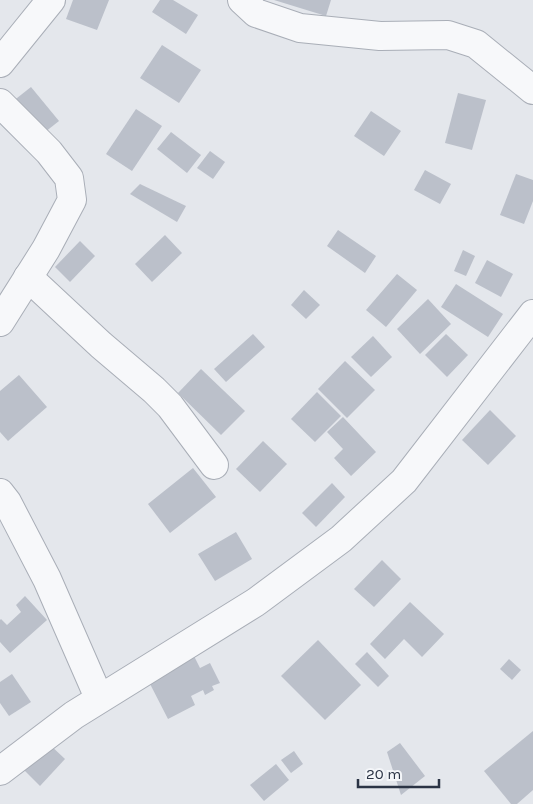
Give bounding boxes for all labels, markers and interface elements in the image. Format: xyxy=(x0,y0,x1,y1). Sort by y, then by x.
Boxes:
scale bar xyxy=(358,756,439,788)
text: 20 m xyxy=(366,765,401,783)

